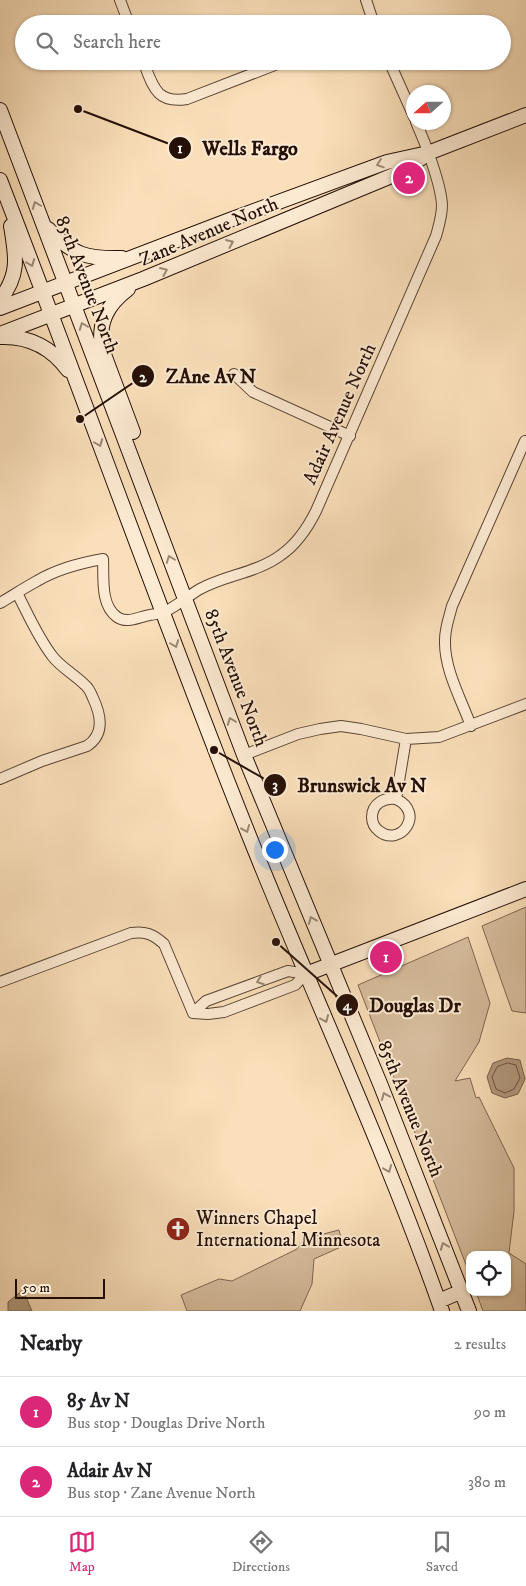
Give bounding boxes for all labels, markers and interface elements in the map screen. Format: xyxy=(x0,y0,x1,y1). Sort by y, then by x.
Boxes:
search box xyxy=(15,15,511,70)
icon: search xyxy=(33,29,61,57)
text: Search here xyxy=(73,31,161,54)
north arrow xyxy=(406,85,451,130)
callout: Wells Fargo xyxy=(168,131,308,166)
text: Wells Fargo xyxy=(201,137,298,162)
text: 1 xyxy=(177,139,183,158)
one-way arrow xyxy=(376,158,385,168)
pin: 2 xyxy=(393,159,425,197)
street label: Zane Avenue North xyxy=(136,192,282,272)
one-way arrow xyxy=(32,201,42,210)
street label: 85th Avenue North xyxy=(50,213,124,357)
one-way arrow xyxy=(225,239,234,249)
one-way arrow xyxy=(25,258,35,266)
one-way arrow xyxy=(159,266,168,277)
one-way arrow xyxy=(78,322,89,331)
street label: Adair Avenue North xyxy=(299,340,381,488)
callout: ZAne Av N xyxy=(131,359,266,394)
text: ZAne Av N xyxy=(166,365,257,390)
text: 2 xyxy=(139,368,147,387)
one-way arrow xyxy=(94,438,104,446)
one-way arrow xyxy=(166,555,177,564)
street label: 85th Avenue North xyxy=(199,606,273,750)
one-way arrow xyxy=(169,639,179,648)
one-way arrow xyxy=(227,717,237,725)
callout: Brunswick Av N xyxy=(263,767,437,802)
text: Brunswick Av N xyxy=(297,774,427,799)
text: 3 xyxy=(272,776,278,795)
one-way arrow xyxy=(240,824,251,833)
your location xyxy=(262,837,288,863)
one-way arrow xyxy=(307,916,318,925)
pin: 1 xyxy=(370,938,402,976)
one-way arrow xyxy=(256,975,264,985)
callout: Douglas Dr xyxy=(334,987,471,1022)
text: Douglas Dr xyxy=(369,994,461,1019)
text: 4 xyxy=(342,996,353,1015)
one-way arrow xyxy=(319,1014,330,1023)
street label: 85th Avenue North xyxy=(372,1037,448,1181)
one-way arrow xyxy=(381,1092,392,1101)
one-way arrow xyxy=(381,1164,392,1173)
place label: Winners Chapel International Minnesota xyxy=(195,1207,380,1252)
church icon: Winners Chapel International Minnesota xyxy=(165,1216,191,1242)
one-way arrow xyxy=(440,1242,450,1251)
map controls xyxy=(466,1251,511,1296)
button: locate xyxy=(466,1251,511,1296)
scale bar xyxy=(15,1276,105,1299)
text: 50 m xyxy=(22,1279,50,1297)
text: Nearby xyxy=(20,1331,82,1357)
text: 2 results xyxy=(454,1334,506,1354)
text: 85 Av N xyxy=(67,1390,130,1413)
text: 1 xyxy=(33,1402,39,1422)
text: 90 m xyxy=(474,1402,506,1422)
text: Bus stop · Douglas Drive North xyxy=(67,1413,265,1433)
text: Adair Av N xyxy=(67,1460,152,1483)
text: 2 xyxy=(32,1472,40,1492)
text: 380 m xyxy=(468,1472,506,1492)
text: Bus stop · Zane Avenue North xyxy=(67,1483,256,1503)
tab: Map xyxy=(68,1528,96,1576)
tab: Directions xyxy=(232,1528,290,1576)
tab: Saved xyxy=(426,1528,458,1576)

